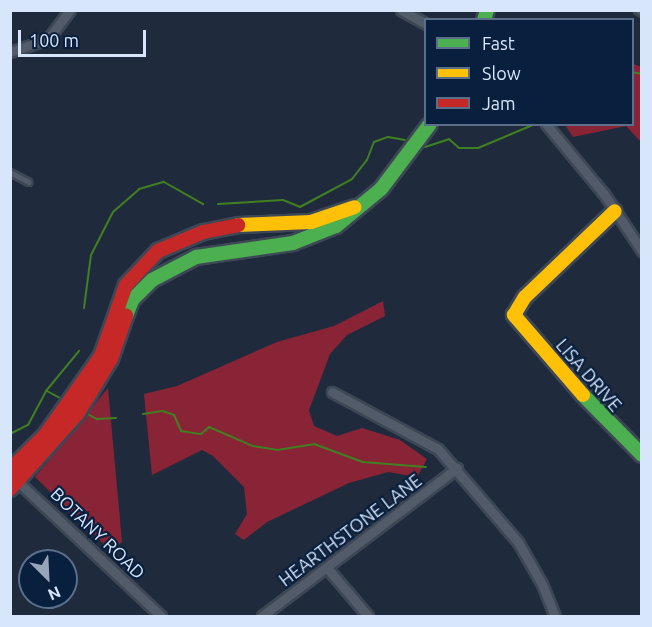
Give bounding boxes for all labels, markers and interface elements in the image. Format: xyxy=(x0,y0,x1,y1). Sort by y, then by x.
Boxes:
scale bar xyxy=(21,18,148,56)
legend xyxy=(424,18,634,126)
text: 100 m xyxy=(29,30,79,50)
text: Fast xyxy=(482,33,515,53)
text: Slow xyxy=(482,63,521,83)
text: Jam xyxy=(482,93,516,113)
street label: LISA DRIVE xyxy=(552,334,626,416)
street label: HEARTHSTONE LANE xyxy=(274,469,426,591)
street label: BOTANY ROAD xyxy=(46,483,150,583)
north arrow xyxy=(18,549,78,609)
text: N xyxy=(45,583,64,604)

